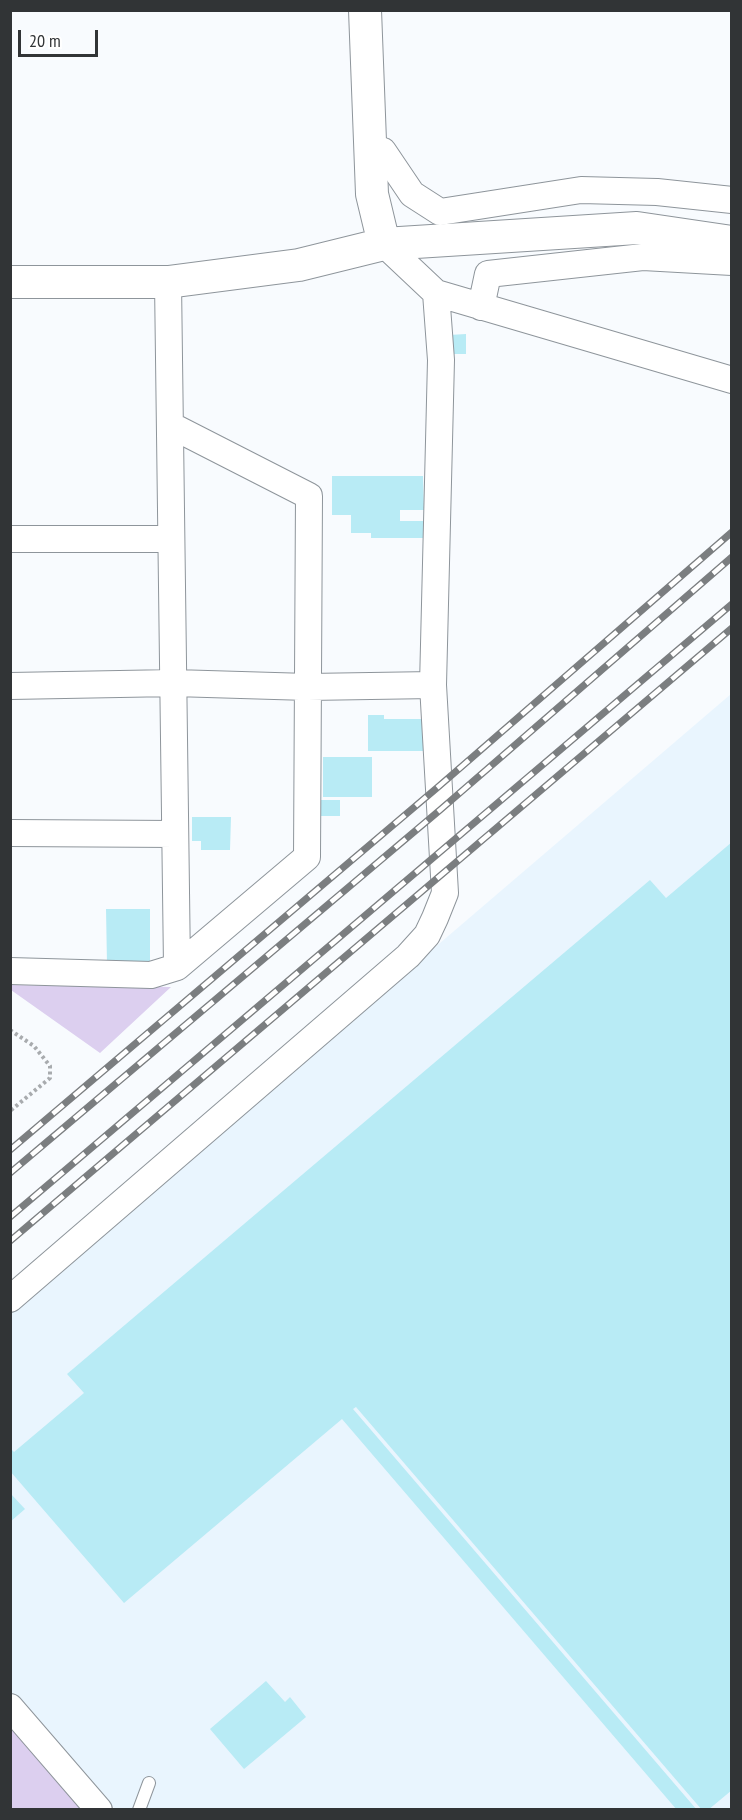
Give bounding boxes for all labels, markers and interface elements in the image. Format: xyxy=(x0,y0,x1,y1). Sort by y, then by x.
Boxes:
scale bar xyxy=(21,18,100,56)
text: 20 m xyxy=(29,29,61,52)

